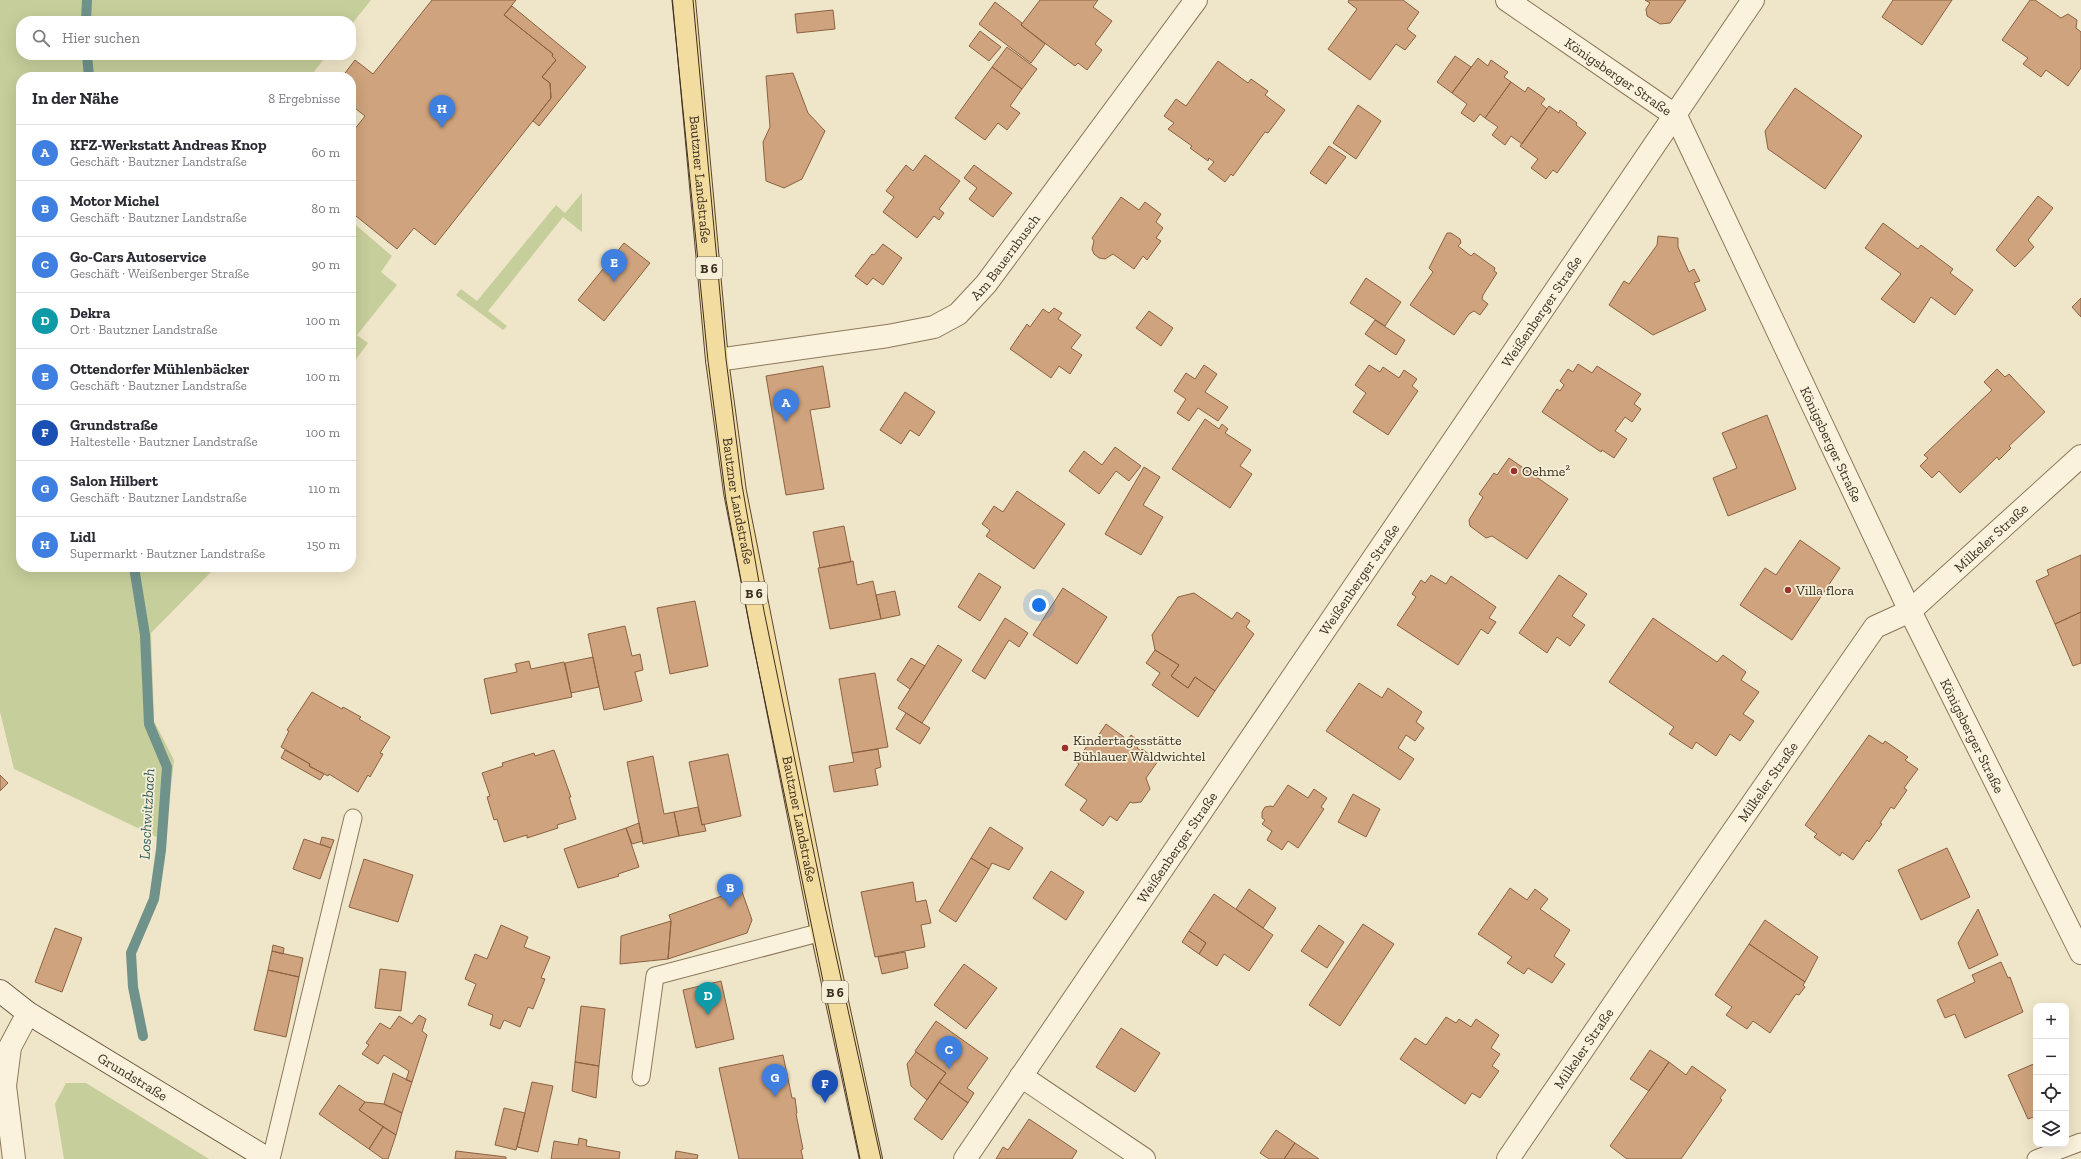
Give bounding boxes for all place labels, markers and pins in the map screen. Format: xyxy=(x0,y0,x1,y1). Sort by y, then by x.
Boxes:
pin: H xyxy=(429,95,455,128)
pin: E xyxy=(601,249,627,282)
pin: A xyxy=(773,389,799,422)
place label: Oehme² xyxy=(1522,463,1570,480)
marker: Oehme² xyxy=(1509,466,1519,476)
place label: Villa flora xyxy=(1795,582,1854,599)
marker: Villa flora xyxy=(1783,585,1793,595)
place label: Kindertagesstätte Bühlauer Waldwichtel xyxy=(1073,732,1206,765)
marker: Kindertagesstätte Bühlauer Waldwichtel xyxy=(1060,743,1070,753)
pin: B xyxy=(717,874,743,907)
pin: D xyxy=(695,982,721,1015)
pin: C xyxy=(936,1036,962,1069)
pin: G xyxy=(762,1064,788,1097)
pin: F xyxy=(812,1070,838,1103)

